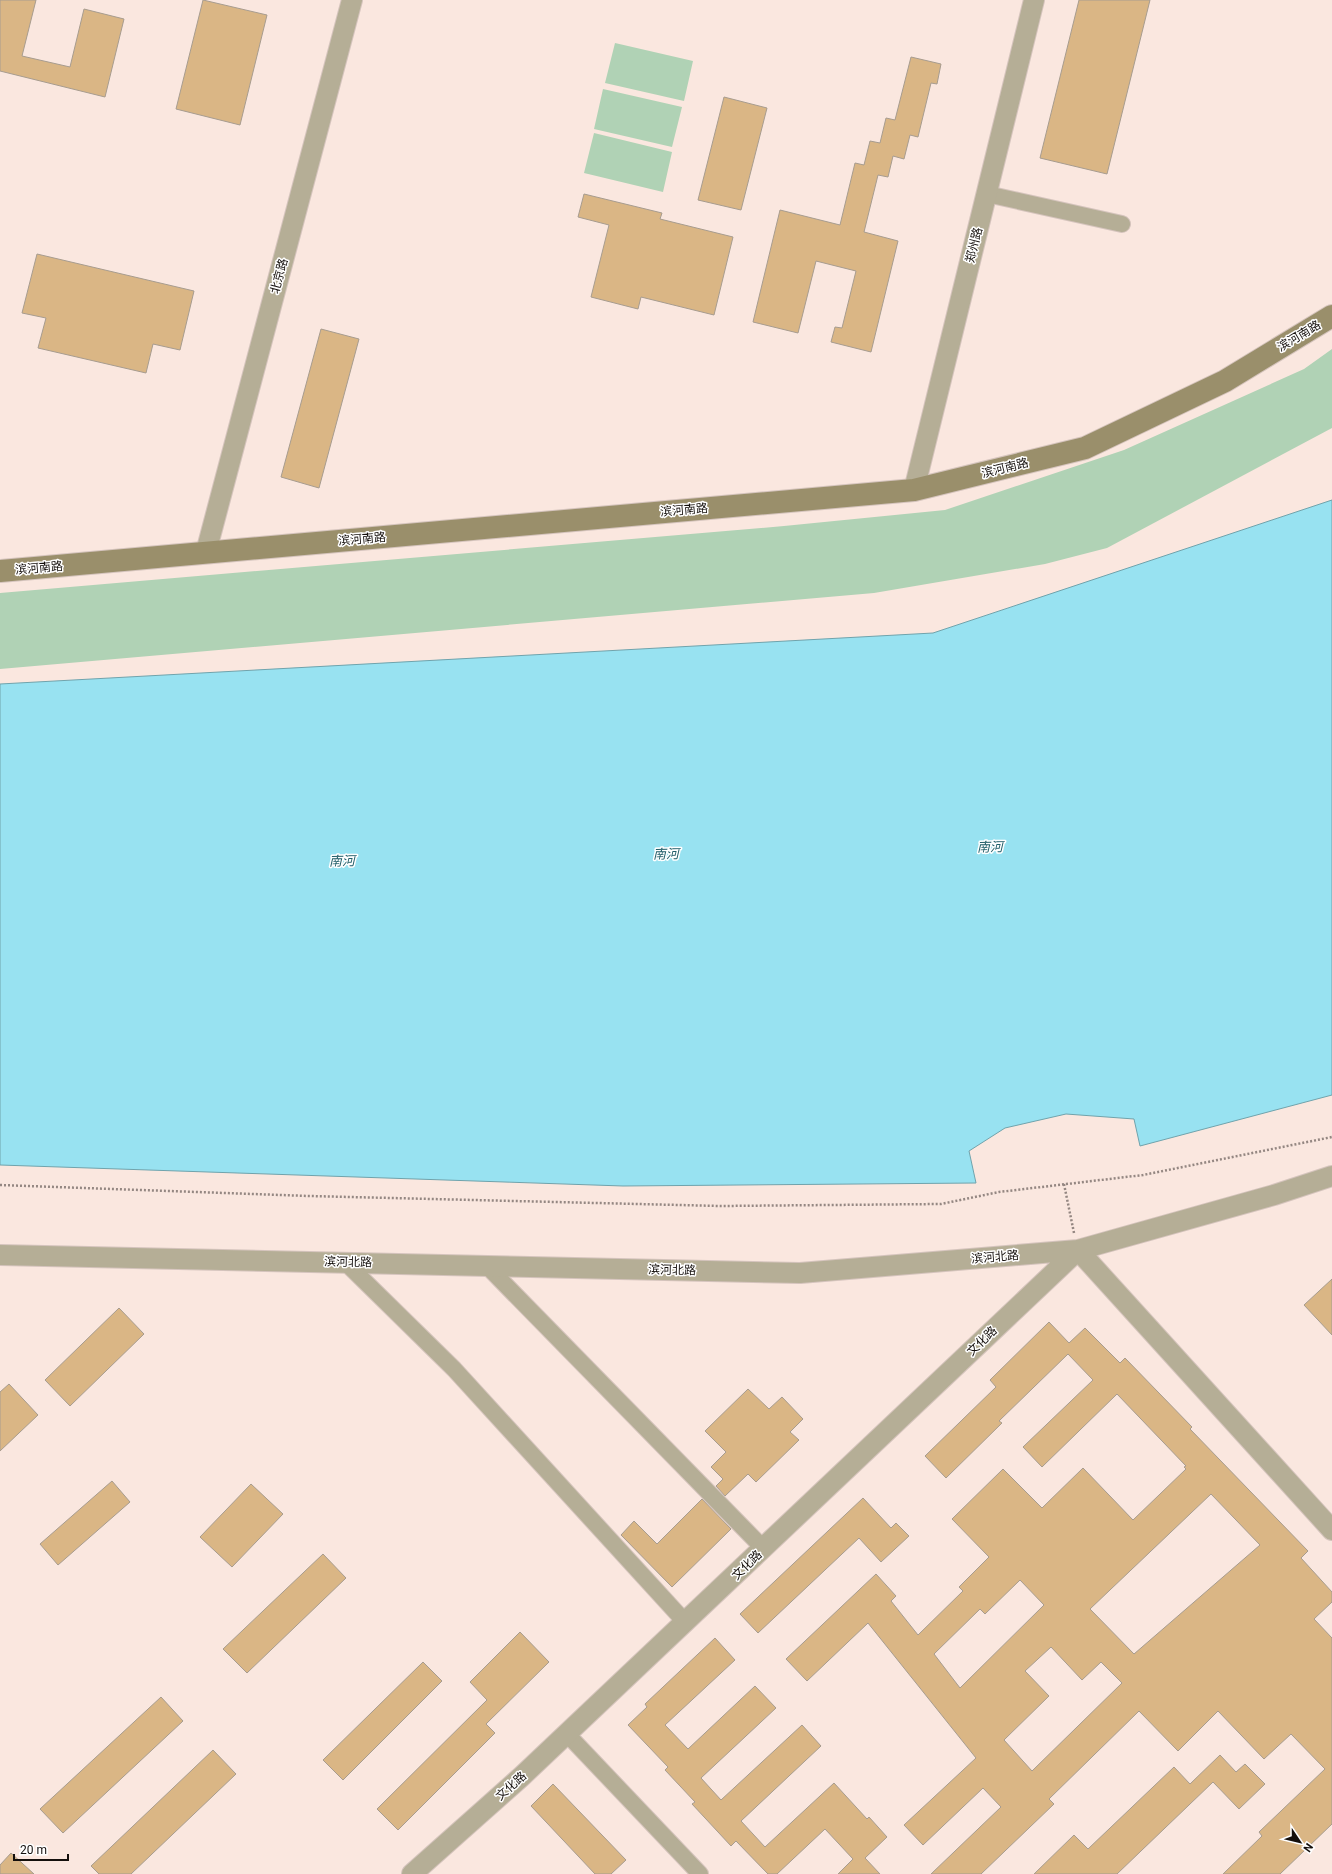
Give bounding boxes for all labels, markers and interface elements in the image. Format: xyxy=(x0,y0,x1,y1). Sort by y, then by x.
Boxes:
street label: 郑州路 xyxy=(963,226,985,264)
street label: 北京路 xyxy=(268,257,290,295)
street label: 滨河南路 xyxy=(1275,318,1323,354)
street label: 滨河南路 xyxy=(980,455,1030,481)
street label: 滨河南路 xyxy=(659,501,709,519)
street label: 滨河南路 xyxy=(337,530,387,548)
street label: 滨河南路 xyxy=(14,559,64,577)
water label: 南河 xyxy=(977,839,1006,855)
water label: 南河 xyxy=(653,846,682,862)
water label: 南河 xyxy=(329,853,358,869)
street label: 滨河北路 xyxy=(970,1248,1020,1266)
street label: 滨河北路 xyxy=(324,1255,372,1269)
street label: 滨河北路 xyxy=(648,1263,696,1277)
street label: 文化路 xyxy=(964,1323,1000,1359)
street label: 文化路 xyxy=(729,1547,765,1583)
street label: 文化路 xyxy=(493,1769,529,1803)
north arrow xyxy=(1280,1822,1320,1862)
scale bar xyxy=(14,1836,68,1862)
text: N xyxy=(1300,1841,1315,1855)
text: 20 m xyxy=(20,1843,47,1857)

